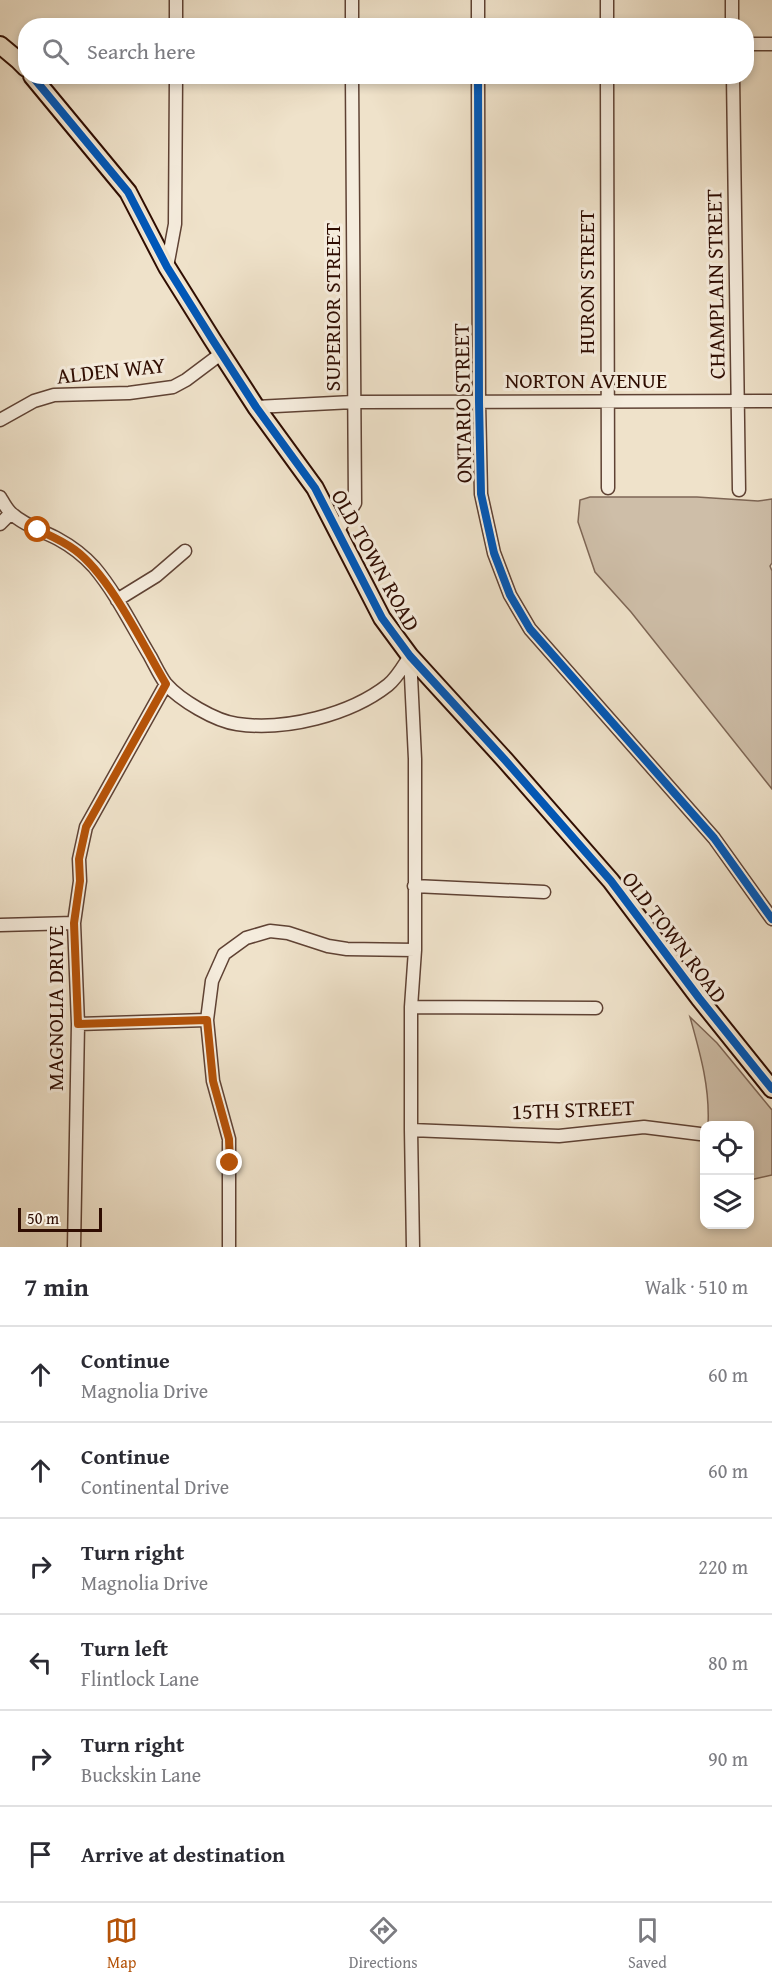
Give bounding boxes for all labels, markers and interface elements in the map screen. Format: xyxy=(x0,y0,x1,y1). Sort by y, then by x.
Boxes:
search box xyxy=(18,18,754,84)
icon: search xyxy=(39,35,72,68)
text: Search here xyxy=(87,35,196,67)
street label: CHAMPLAIN STREET xyxy=(697,189,733,379)
street label: HURON STREET xyxy=(570,210,602,354)
street label: SUPERIOR STREET xyxy=(316,223,348,391)
street label: ONTARIO STREET xyxy=(445,323,479,483)
street label: ALDEN WAY xyxy=(55,348,167,392)
street label: NORTON AVENUE xyxy=(505,364,667,396)
street label: OLD TOWN ROAD xyxy=(324,483,428,637)
route start xyxy=(24,516,50,542)
street label: OLD TOWN ROAD xyxy=(615,864,735,1010)
street label: MAGNOLIA DRIVE xyxy=(39,925,71,1091)
street label: 15TH STREET xyxy=(511,1091,635,1127)
map controls xyxy=(700,1121,754,1229)
button: locate xyxy=(700,1121,754,1175)
route end xyxy=(216,1149,242,1175)
button: layers xyxy=(700,1175,754,1229)
scale bar xyxy=(18,1205,102,1232)
text: 50 m xyxy=(27,1206,59,1230)
text: 7 min xyxy=(24,1267,89,1306)
text: Walk · 510 m xyxy=(645,1272,748,1301)
text: Continue xyxy=(81,1344,170,1376)
icon: ahead xyxy=(24,1358,57,1391)
text: 60 m xyxy=(708,1360,748,1389)
text: Magnolia Drive xyxy=(81,1376,208,1405)
text: Continue xyxy=(81,1440,170,1472)
icon: ahead xyxy=(24,1454,57,1487)
text: 60 m xyxy=(708,1456,748,1485)
text: Continental Drive xyxy=(81,1472,229,1501)
text: Turn right xyxy=(81,1536,184,1568)
icon: right xyxy=(24,1550,57,1583)
text: 220 m xyxy=(698,1552,748,1581)
text: Magnolia Drive xyxy=(81,1568,208,1597)
text: Turn left xyxy=(81,1632,168,1664)
icon: left xyxy=(24,1646,57,1679)
text: 80 m xyxy=(708,1648,748,1677)
text: Flintlock Lane xyxy=(81,1664,199,1693)
text: Turn right xyxy=(81,1728,184,1760)
icon: right xyxy=(24,1742,57,1775)
text: 90 m xyxy=(708,1744,748,1773)
text: Buckskin Lane xyxy=(81,1760,201,1789)
icon: arrive xyxy=(24,1838,57,1871)
text: Arrive at destination xyxy=(81,1838,285,1870)
tab: Map xyxy=(105,1914,138,1974)
tab: Directions xyxy=(349,1914,418,1974)
tab: Saved xyxy=(628,1914,667,1974)

